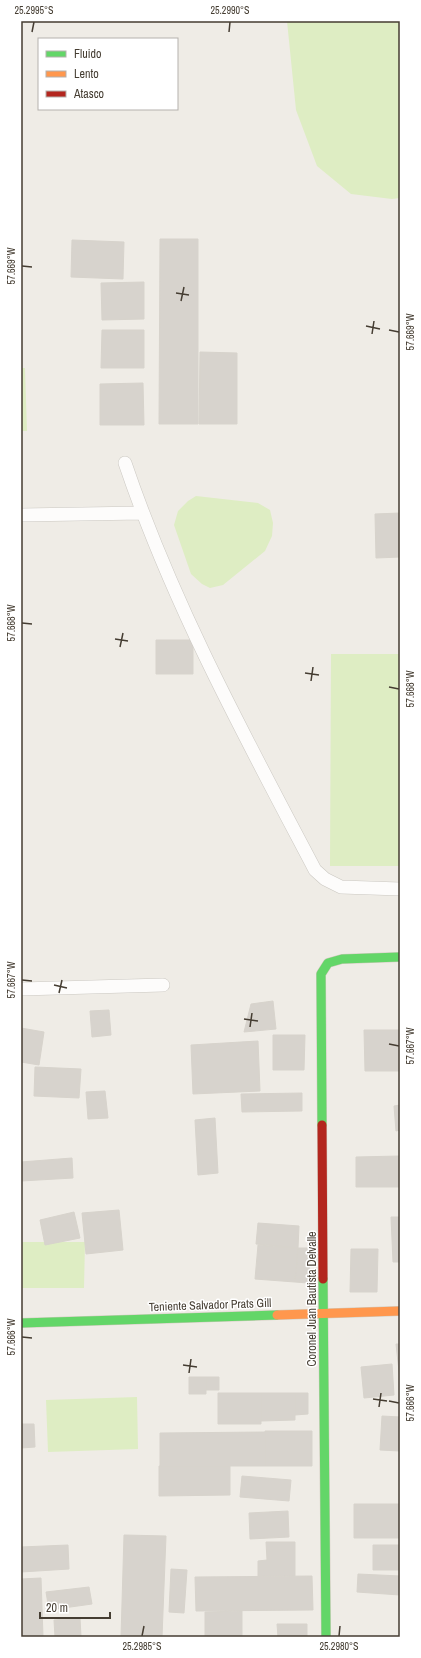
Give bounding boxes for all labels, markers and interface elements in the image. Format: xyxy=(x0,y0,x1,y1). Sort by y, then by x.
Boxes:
text: 25.2995°S xyxy=(14,4,54,17)
text: 25.2990°S xyxy=(210,4,250,17)
legend xyxy=(38,38,178,110)
text: Fluido xyxy=(74,46,101,62)
text: Lento xyxy=(74,66,99,82)
text: Atasco xyxy=(73,86,104,102)
text: 57.669°W xyxy=(5,247,18,284)
text: 57.669°W xyxy=(404,313,417,350)
text: 57.668°W xyxy=(5,604,18,641)
text: 57.668°W xyxy=(404,670,417,707)
text: 57.667°W xyxy=(5,961,18,998)
text: 57.667°W xyxy=(404,1027,417,1064)
street label: Coronel Juan Bautista Delvalle xyxy=(304,1231,320,1367)
street label: Teniente Salvador Prats Gill xyxy=(148,1295,272,1315)
text: 57.666°W xyxy=(5,1318,18,1355)
text: 57.666°W xyxy=(404,1384,417,1421)
scale bar xyxy=(40,1594,110,1620)
text: 20 m xyxy=(46,1600,68,1616)
text: 25.2985°S xyxy=(122,1640,162,1653)
text: 25.2980°S xyxy=(319,1640,359,1653)

